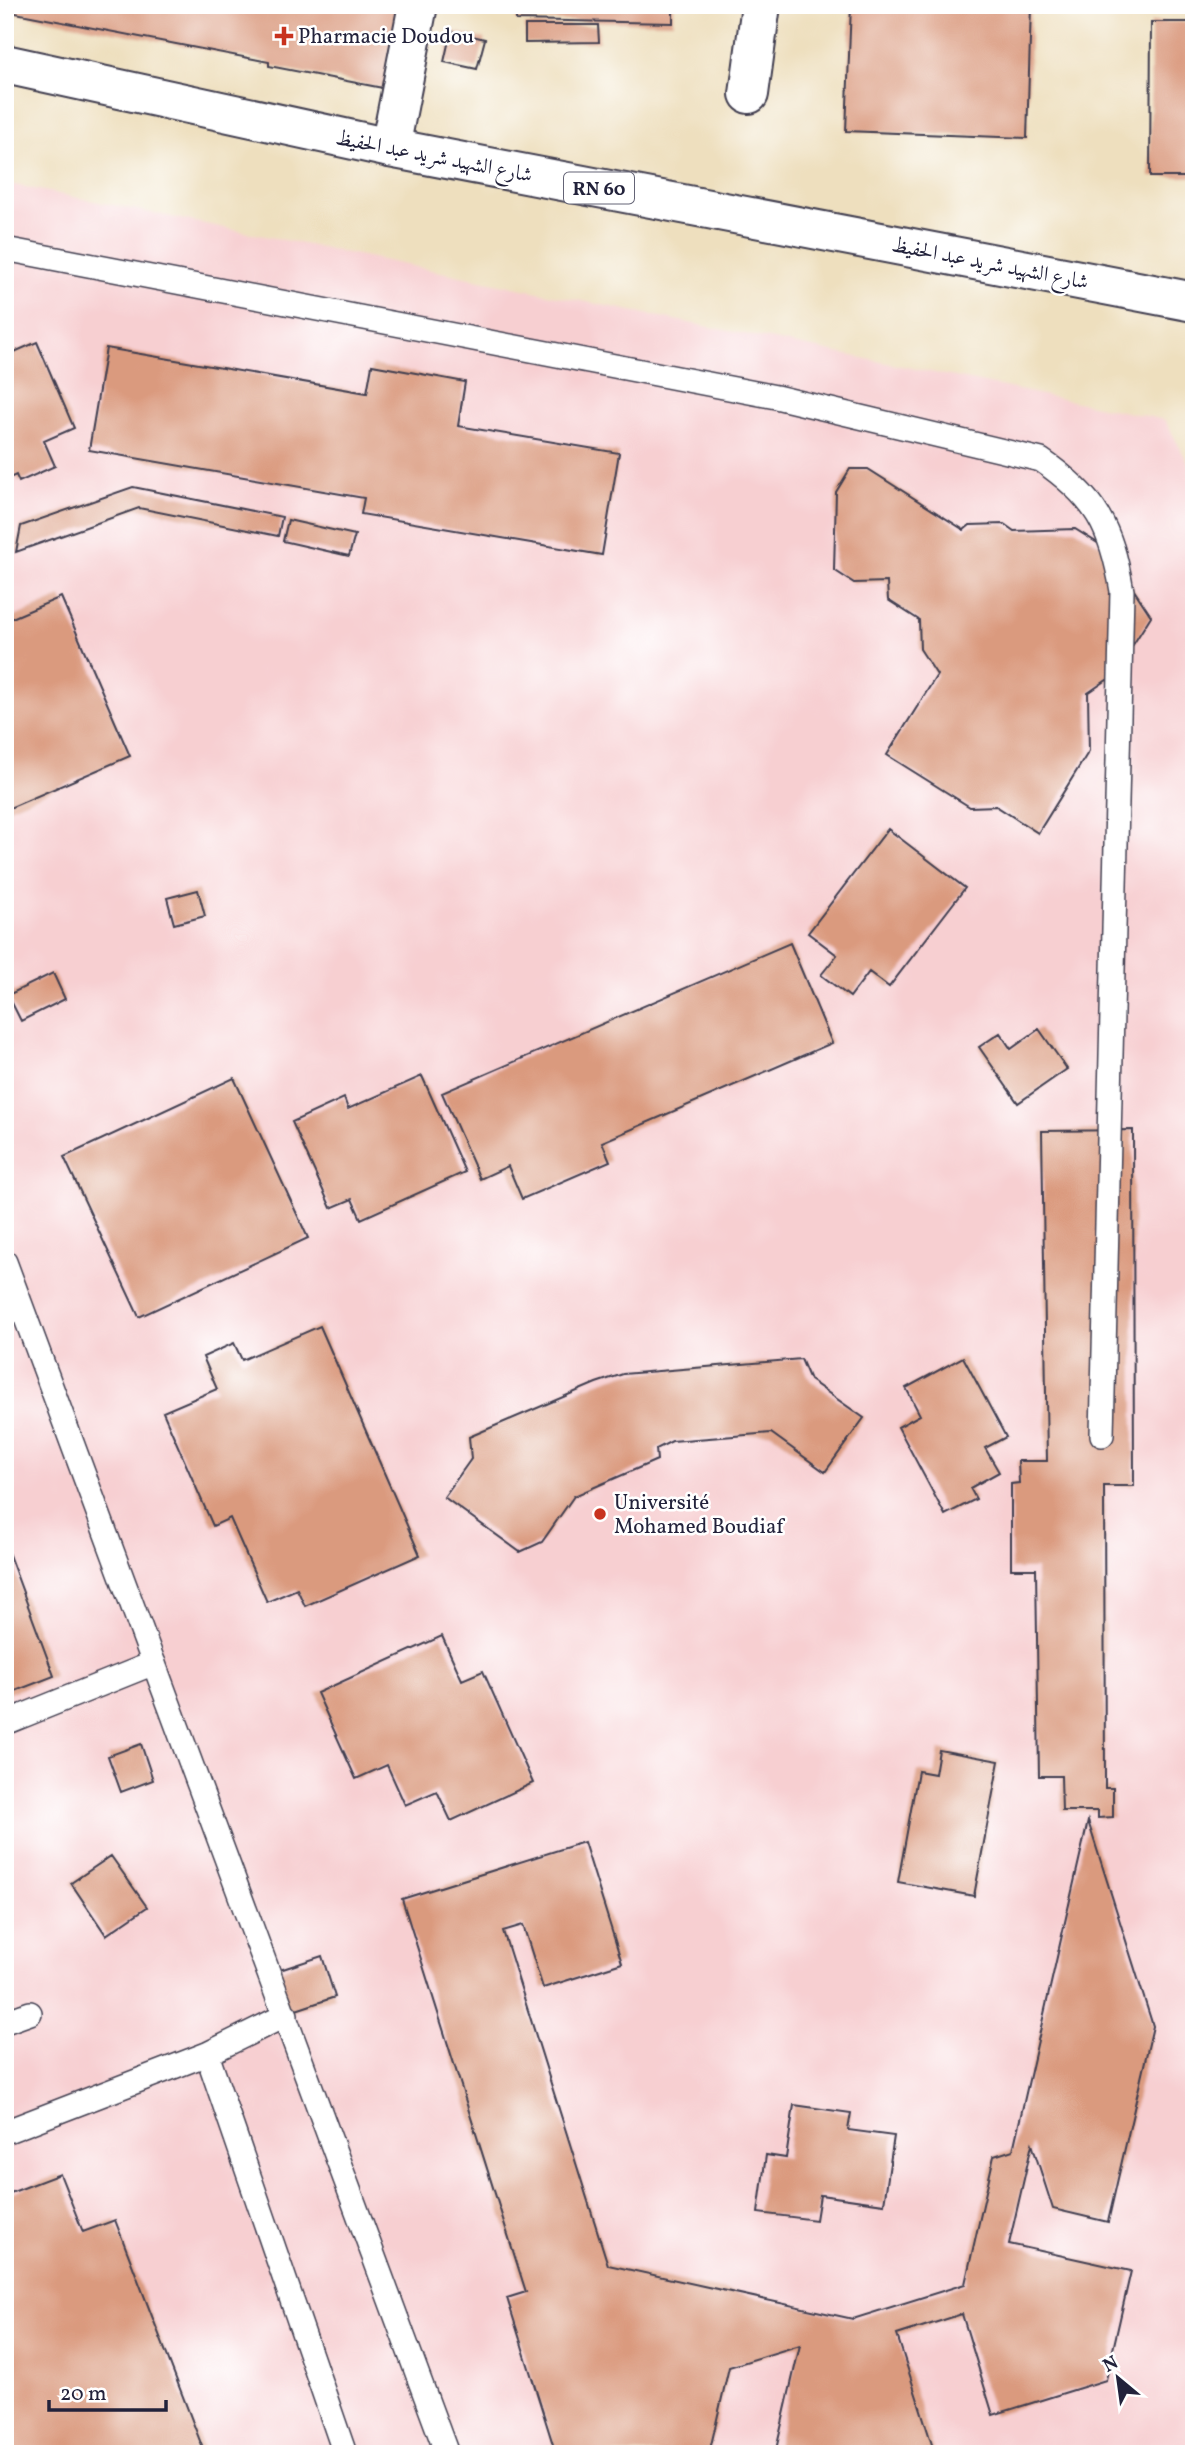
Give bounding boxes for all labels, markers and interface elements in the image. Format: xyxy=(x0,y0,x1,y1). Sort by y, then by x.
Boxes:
place label: Pharmacie Doudou xyxy=(298,23,474,52)
marker: Pharmacie Doudou xyxy=(276,28,292,44)
street label: شارع الشهيد شريد عبد الحفيظ xyxy=(332,124,535,193)
road number: RN 60 xyxy=(564,172,634,204)
street label: شارع الشهيد شريد عبد الحفيظ xyxy=(888,231,1091,300)
place label: Université Mohamed Boudiaf xyxy=(614,1489,785,1542)
marker: Université Mohamed Boudiaf xyxy=(592,1506,608,1522)
north arrow xyxy=(1084,2344,1154,2414)
text: N xyxy=(1098,2350,1123,2380)
scale bar xyxy=(49,2368,166,2412)
text: 20 m xyxy=(60,2380,106,2409)

